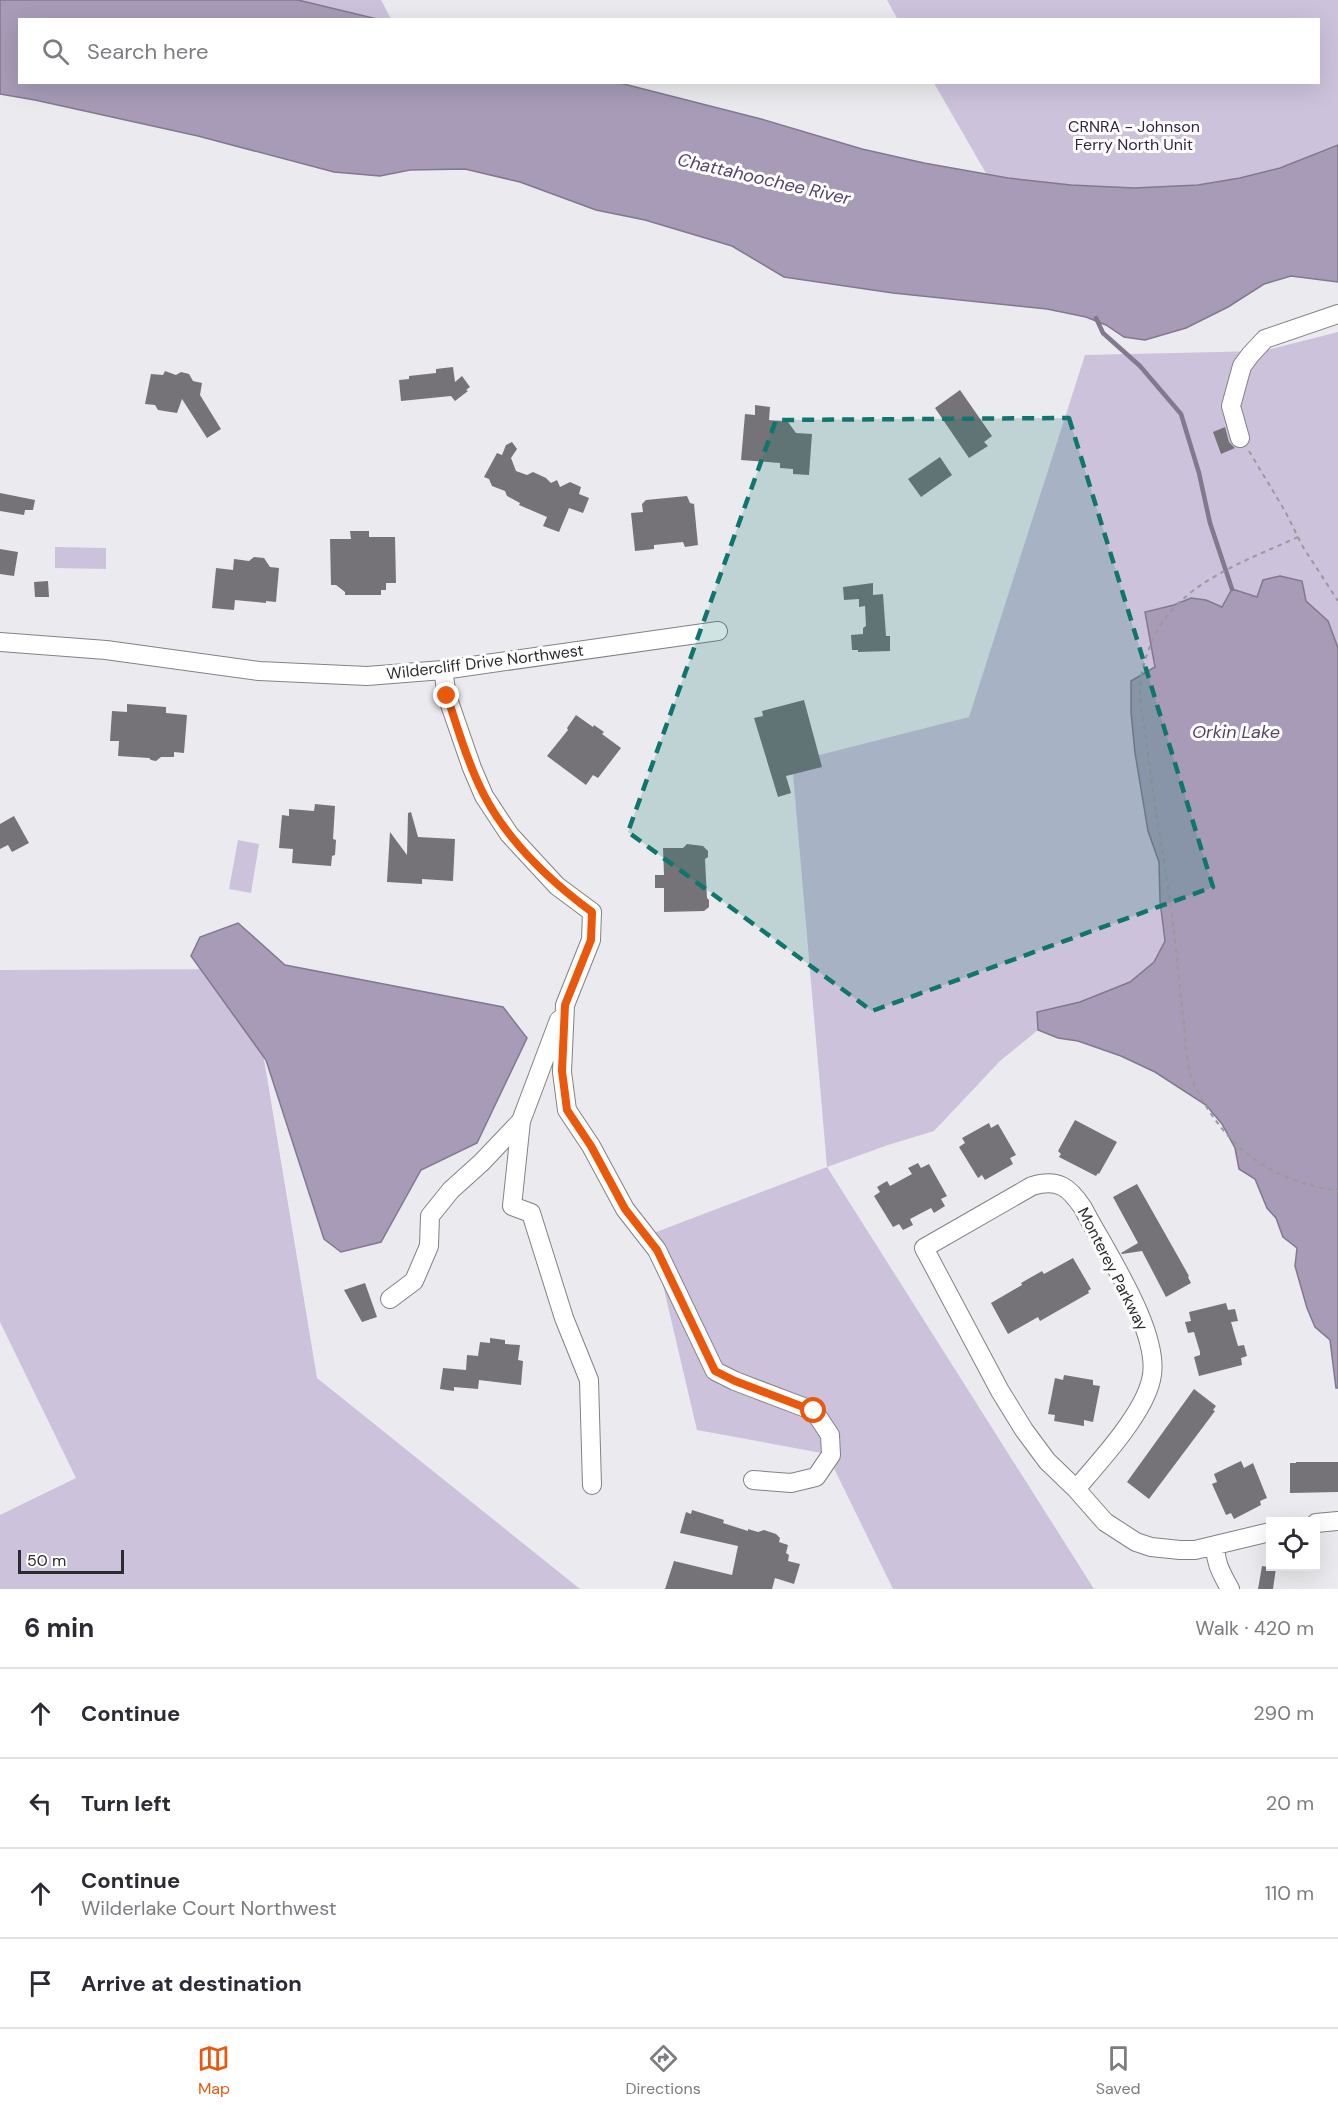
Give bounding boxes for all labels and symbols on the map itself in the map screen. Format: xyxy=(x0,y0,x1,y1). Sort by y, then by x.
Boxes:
park label: CRNRA - Johnson Ferry North Unit xyxy=(1068,116,1200,155)
water label: Chattahoochee River xyxy=(675,147,854,211)
street label: Wildercliff Drive Northwest xyxy=(385,639,585,685)
route end xyxy=(433,682,459,708)
water label: Orkin Lake xyxy=(1192,720,1280,744)
street label: Monterey Parkway xyxy=(1073,1204,1153,1334)
route start xyxy=(800,1397,826,1423)
scale bar xyxy=(18,1547,124,1574)

